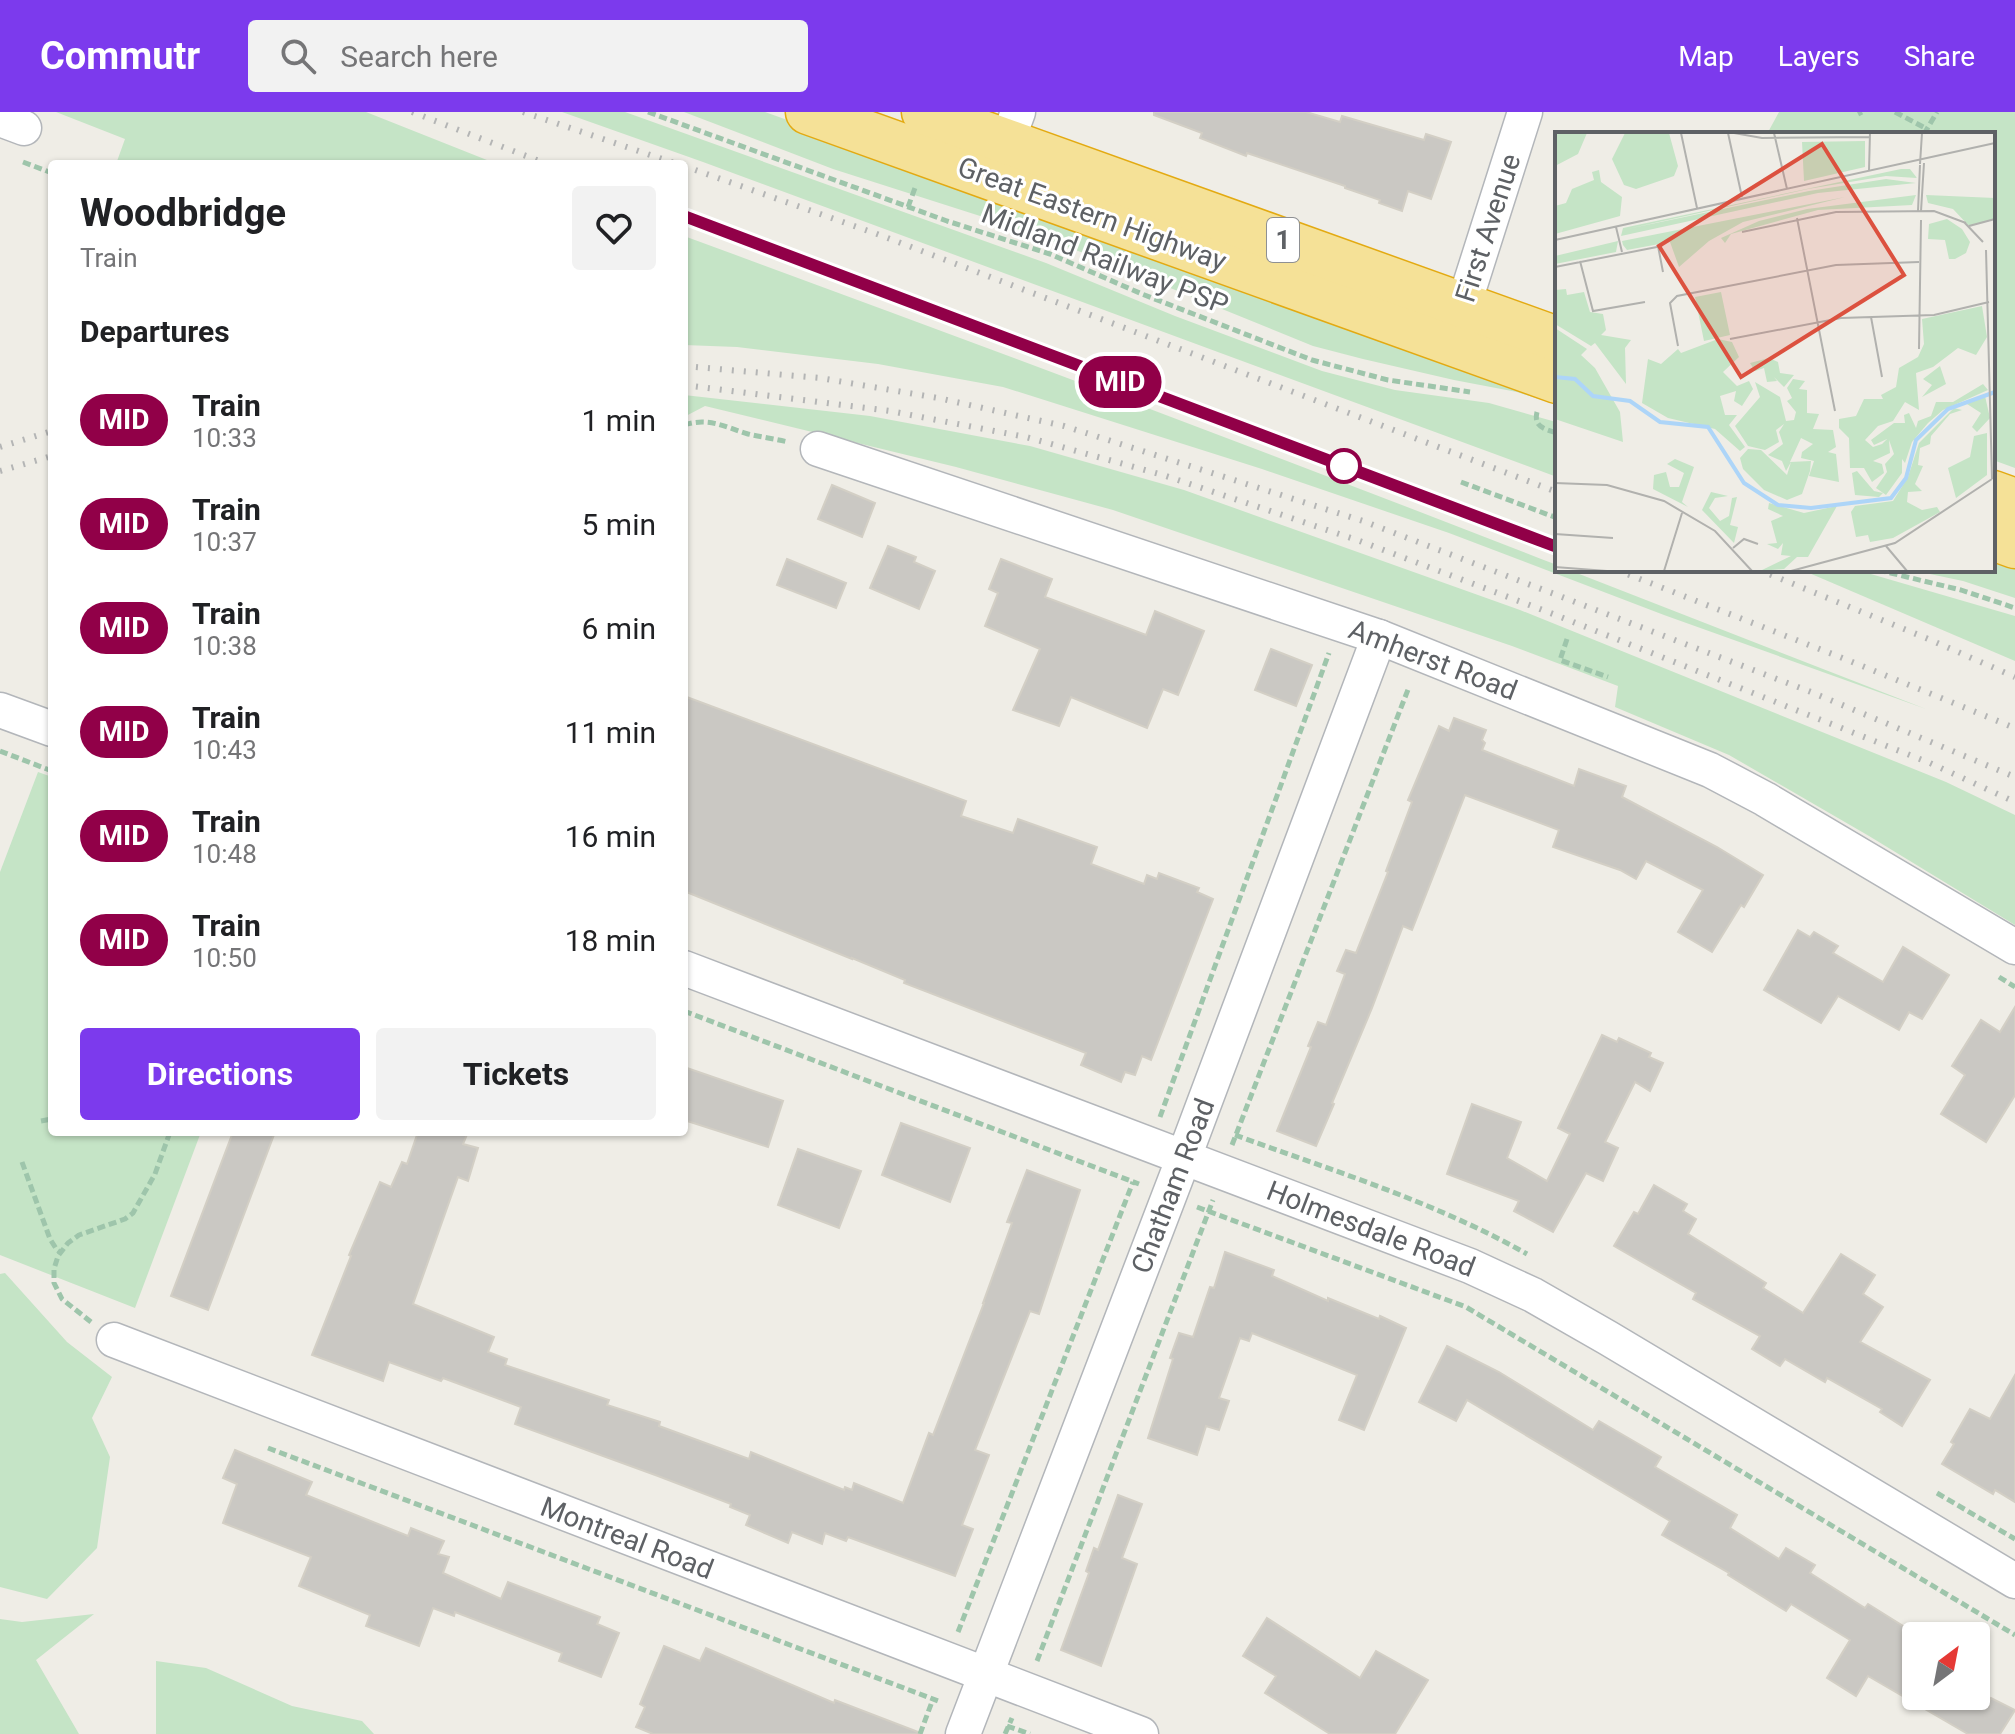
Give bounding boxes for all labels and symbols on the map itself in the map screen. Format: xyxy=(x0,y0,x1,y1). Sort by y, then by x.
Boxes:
inset map xyxy=(1555,132,1995,572)
street label: Great Eastern Highway xyxy=(953,150,1231,278)
street label: First Avenue xyxy=(1449,150,1527,306)
street label: Midland Railway PSP xyxy=(977,197,1233,321)
road number: 1 xyxy=(1267,218,1299,262)
line badge: MID xyxy=(1074,356,1166,408)
unlabelled marker xyxy=(1327,449,1361,483)
street label: Amherst Road xyxy=(1344,613,1522,707)
street label: Chatham Road xyxy=(1125,1094,1221,1278)
street label: Holmesdale Road xyxy=(1262,1174,1480,1284)
street label: Montreal Road xyxy=(536,1490,718,1586)
north arrow xyxy=(1902,1622,1990,1710)

